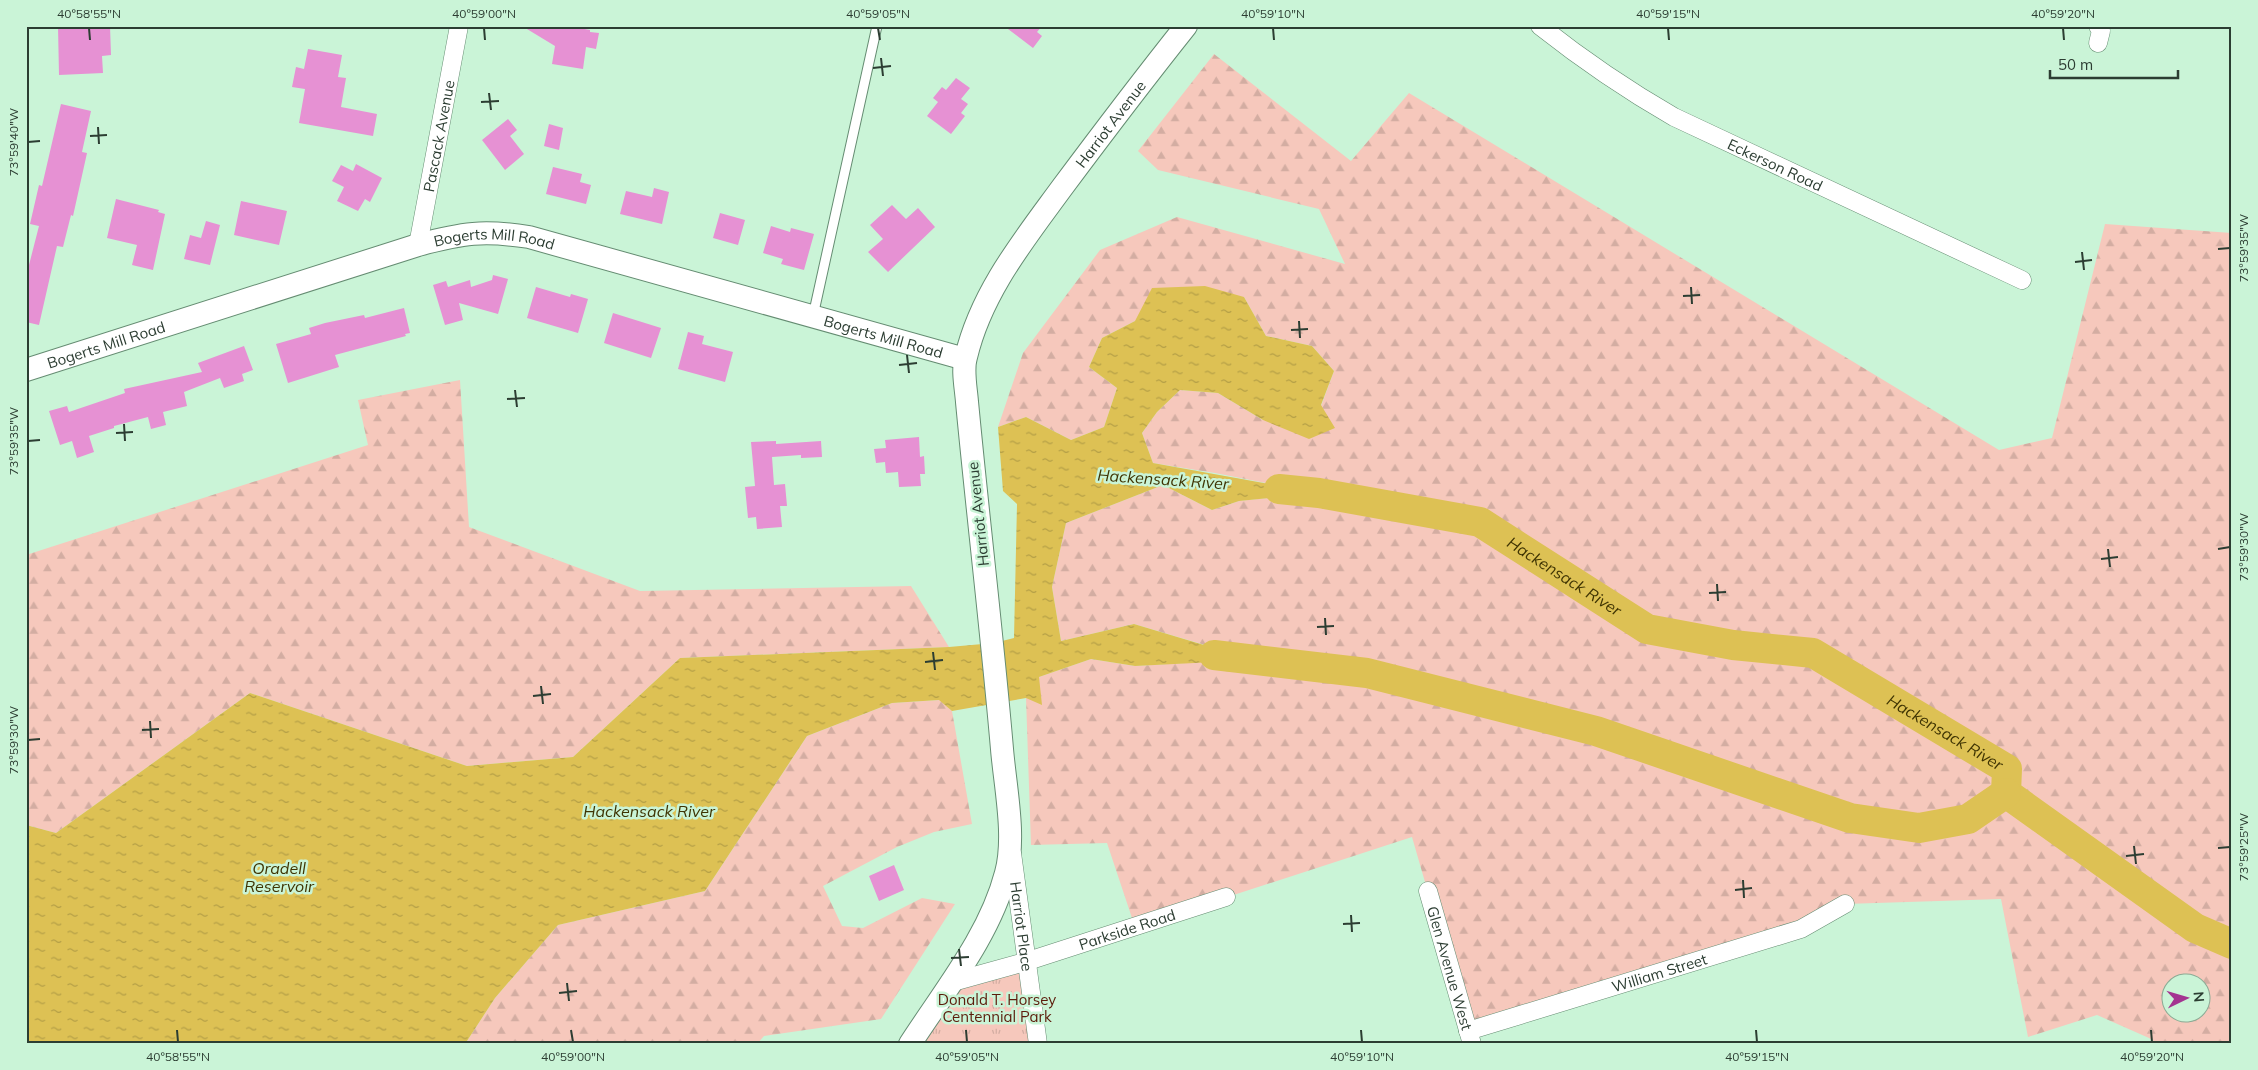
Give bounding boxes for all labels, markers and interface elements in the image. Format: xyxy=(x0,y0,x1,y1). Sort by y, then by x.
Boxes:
text: 40°58'55"N xyxy=(57,6,121,21)
text: 40°59'00"N xyxy=(452,6,516,21)
text: 40°59'05"N xyxy=(846,6,910,21)
text: 40°59'10"N xyxy=(1241,6,1305,21)
text: 40°59'15"N xyxy=(1636,6,1700,21)
text: 40°59'20"N xyxy=(2031,6,2095,21)
scale bar xyxy=(2050,48,2178,80)
text: 50 m xyxy=(2058,55,2093,74)
street label: Harriot Avenue xyxy=(1071,76,1150,171)
street label: Pascack Avenue xyxy=(419,78,458,194)
text: 73°59'40"W xyxy=(6,108,21,176)
street label: Eckerson Road xyxy=(1725,134,1826,195)
text: 73°59'35"W xyxy=(2236,214,2251,282)
street label: Bogerts Mill Road xyxy=(432,224,557,253)
street label: Bogerts Mill Road xyxy=(822,311,945,362)
street label: Bogerts Mill Road xyxy=(45,317,167,372)
text: 73°59'35"W xyxy=(6,407,21,475)
street label: Harriot Avenue xyxy=(963,461,993,567)
water label: Hackensack River xyxy=(1097,464,1230,494)
text: 73°59'30"W xyxy=(2236,513,2251,581)
water label: Hackensack River xyxy=(1504,532,1626,621)
water label: Hackensack River xyxy=(1884,690,2008,775)
text: 73°59'30"W xyxy=(6,706,21,774)
water label: Hackensack River xyxy=(583,801,716,821)
text: 73°59'25"W xyxy=(2236,813,2251,881)
water label: Oradell Reservoir xyxy=(244,858,315,896)
street label: Harriot Place xyxy=(1006,880,1037,972)
street label: Glen Avenue West xyxy=(1423,904,1477,1032)
street label: Parkside Road xyxy=(1076,905,1178,954)
street label: William Street xyxy=(1609,949,1709,996)
north arrow xyxy=(2160,972,2210,1022)
park label: Donald T. Horsey Centennial Park xyxy=(938,990,1056,1026)
text: N xyxy=(2190,991,2208,1003)
text: 40°58'55"N xyxy=(146,1049,210,1064)
text: 40°59'00"N xyxy=(541,1049,605,1064)
text: 40°59'05"N xyxy=(935,1049,999,1064)
text: 40°59'10"N xyxy=(1330,1049,1394,1064)
text: 40°59'15"N xyxy=(1725,1049,1789,1064)
text: 40°59'20"N xyxy=(2120,1049,2184,1064)

